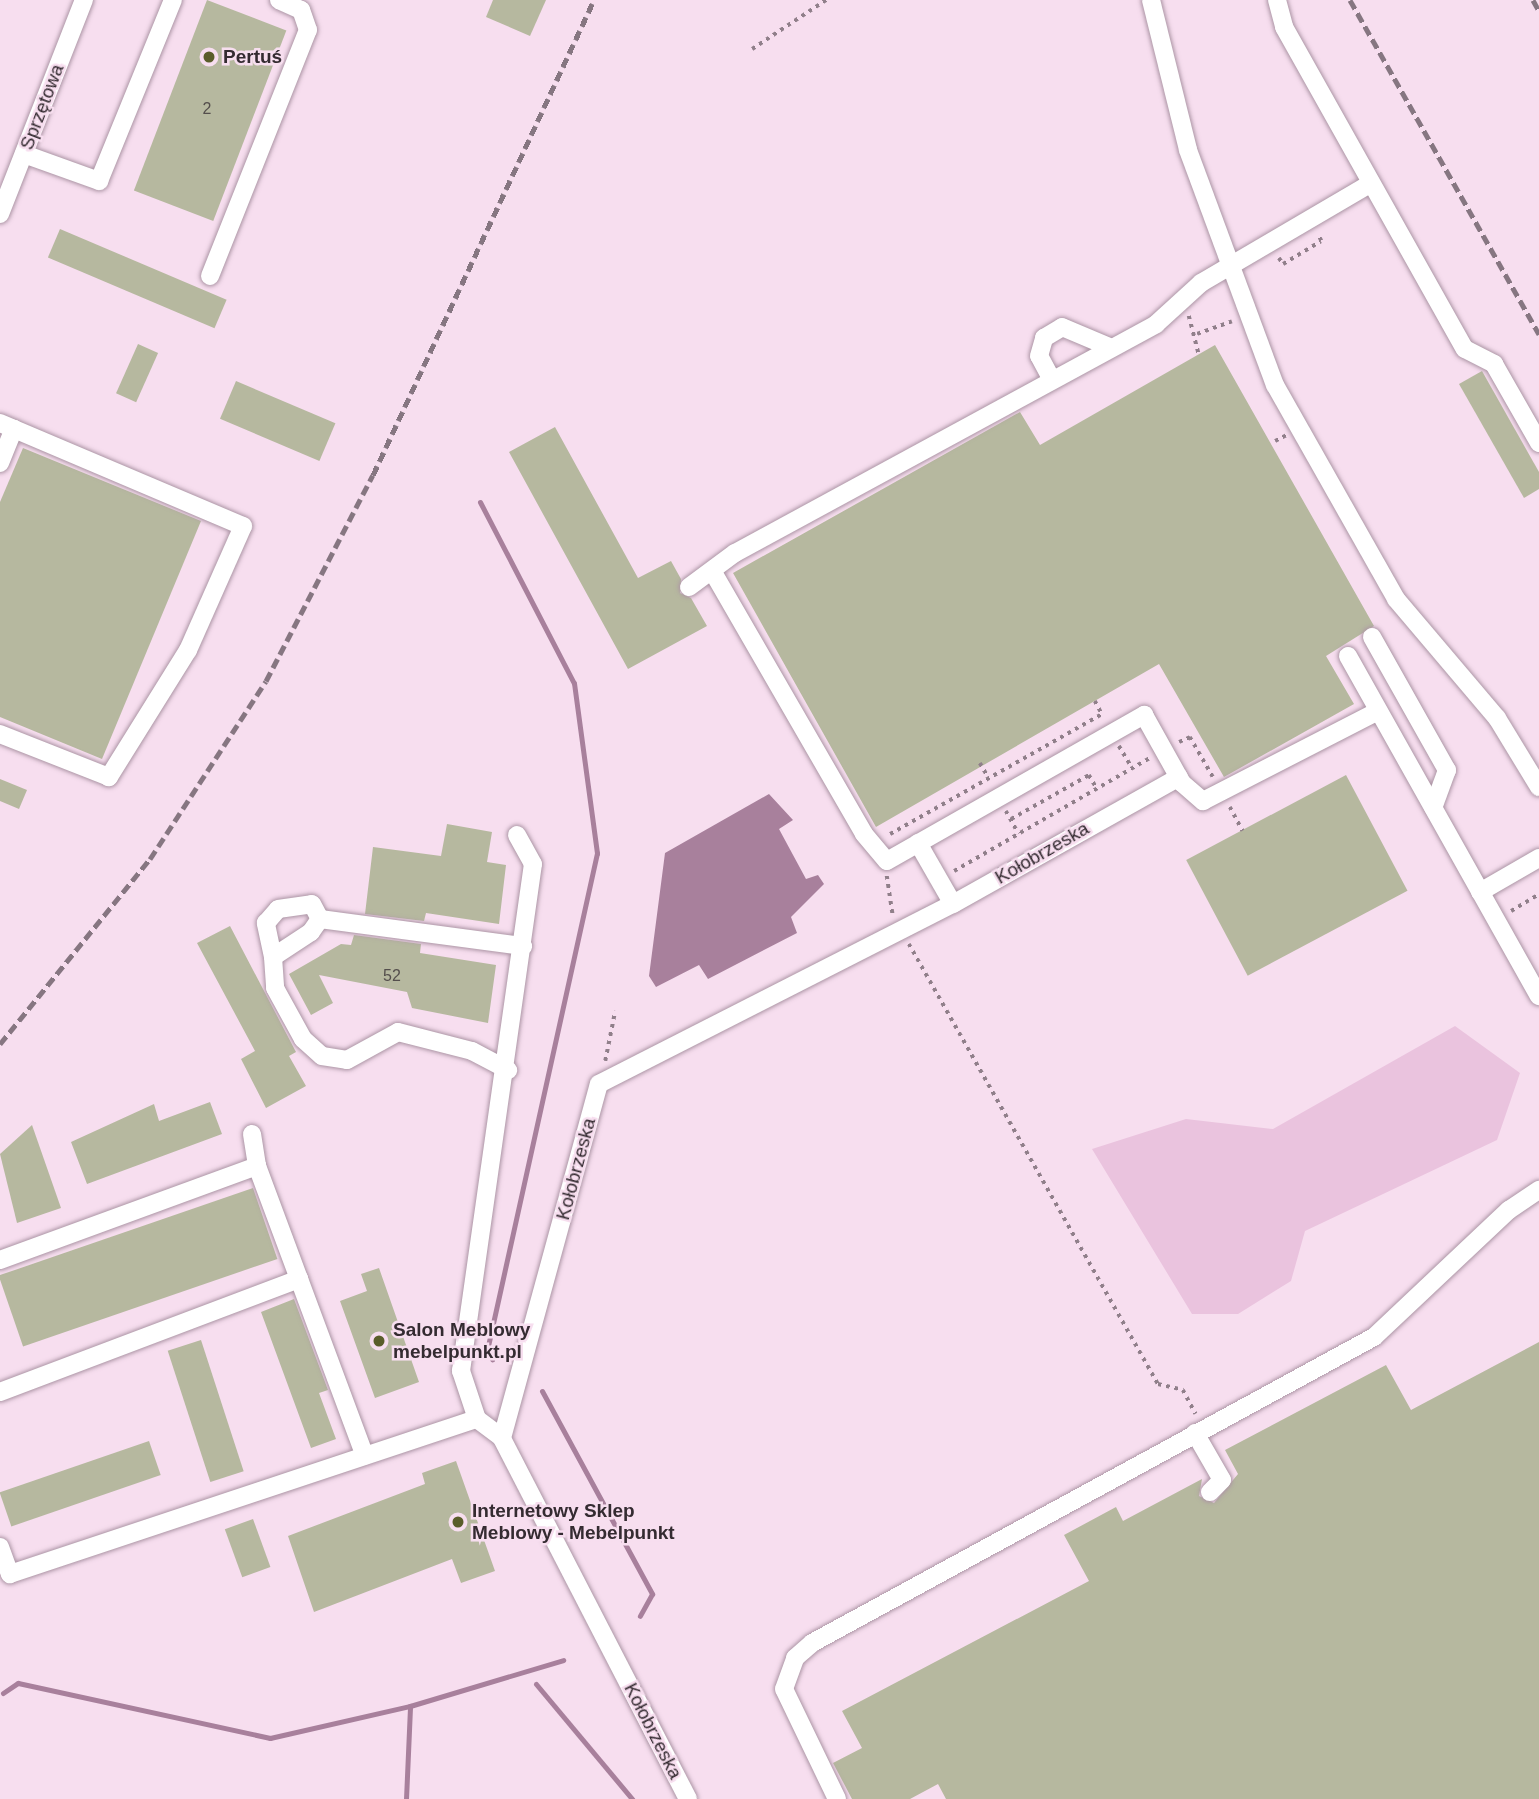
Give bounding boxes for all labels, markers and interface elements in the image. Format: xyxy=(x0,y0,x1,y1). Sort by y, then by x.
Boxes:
place label: Pertuś xyxy=(223,46,282,68)
marker: Pertuś xyxy=(201,49,217,65)
street label: Sprzętowa xyxy=(15,61,69,153)
house number: 2 xyxy=(203,99,211,119)
street label: Kołobrzeska xyxy=(991,817,1093,889)
house number: 52 xyxy=(383,966,401,986)
street label: Kołobrzeska xyxy=(551,1116,601,1222)
place label: Salon Meblowy mebelpunkt.pl xyxy=(393,1319,530,1363)
marker: Salon Meblowy mebelpunkt.pl xyxy=(371,1333,387,1349)
place label: Internetowy Sklep Meblowy - Mebelpunkt xyxy=(472,1500,675,1544)
marker: Internetowy Sklep Meblowy - Mebelpunkt xyxy=(450,1514,466,1530)
street label: Kołobrzeska xyxy=(619,1679,687,1783)

